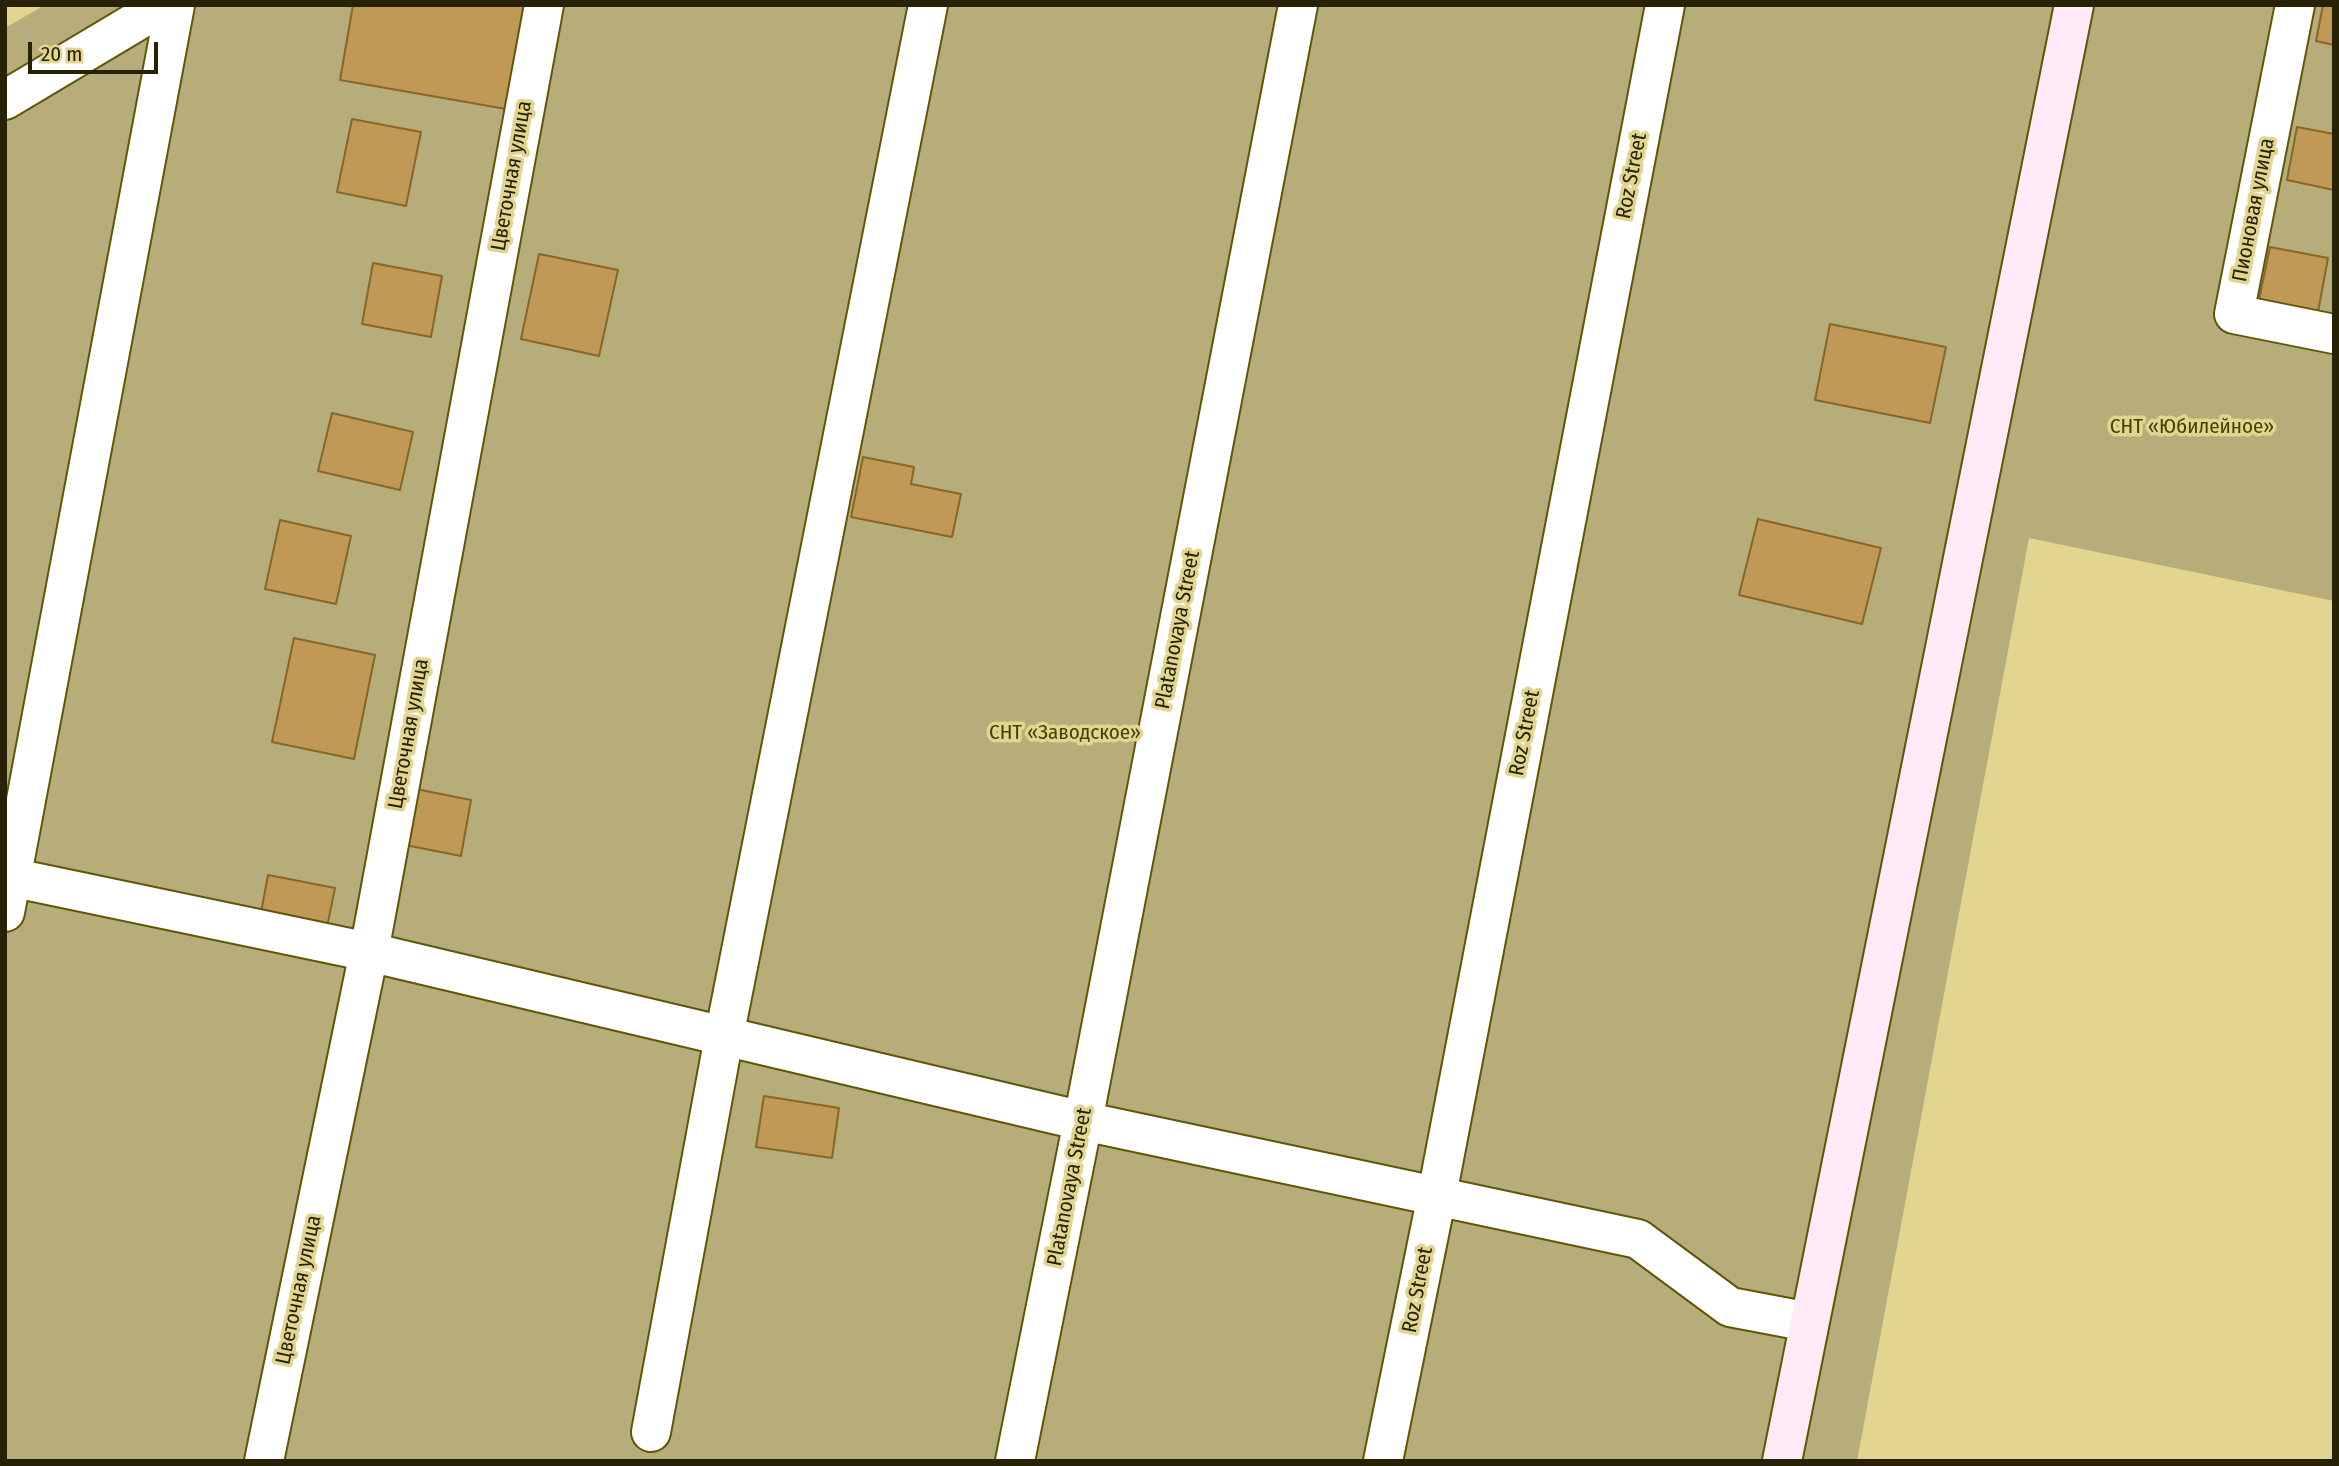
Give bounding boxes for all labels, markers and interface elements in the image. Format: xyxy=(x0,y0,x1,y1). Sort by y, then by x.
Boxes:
scale bar xyxy=(32,28,161,72)
text: 20 m xyxy=(41,41,82,67)
street label: Цветочная улица xyxy=(486,99,538,253)
street label: Roz Street xyxy=(1611,131,1653,221)
street label: Пионовая улица xyxy=(2228,136,2280,284)
park label: СНТ «Юбилейное» xyxy=(2110,414,2274,440)
street label: Platanovaya Street xyxy=(1150,549,1206,711)
street label: Цветочная улица xyxy=(383,657,435,811)
street label: Roz Street xyxy=(1504,688,1546,778)
park label: СНТ «Заводское» xyxy=(989,720,1141,746)
street label: Platanovaya Street xyxy=(1042,1106,1098,1268)
street label: Цветочная улица xyxy=(271,1213,327,1367)
street label: Roz Street xyxy=(1397,1245,1439,1335)

